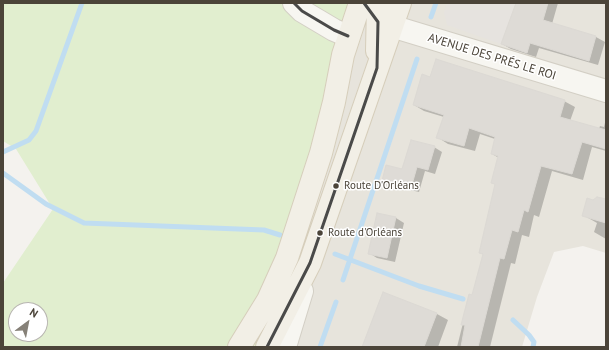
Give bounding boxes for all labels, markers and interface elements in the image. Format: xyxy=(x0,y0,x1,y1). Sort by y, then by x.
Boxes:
street label: AVENUE DES PRÉS LE ROI xyxy=(426,31,558,83)
place label: Route D'Orléans xyxy=(344,179,419,193)
marker: Route D'Orléans xyxy=(331,181,341,191)
place label: Route d'Orléans xyxy=(328,226,402,240)
marker: Route d'Orléans xyxy=(315,228,325,238)
north arrow xyxy=(8,302,48,342)
text: N xyxy=(27,305,41,321)

